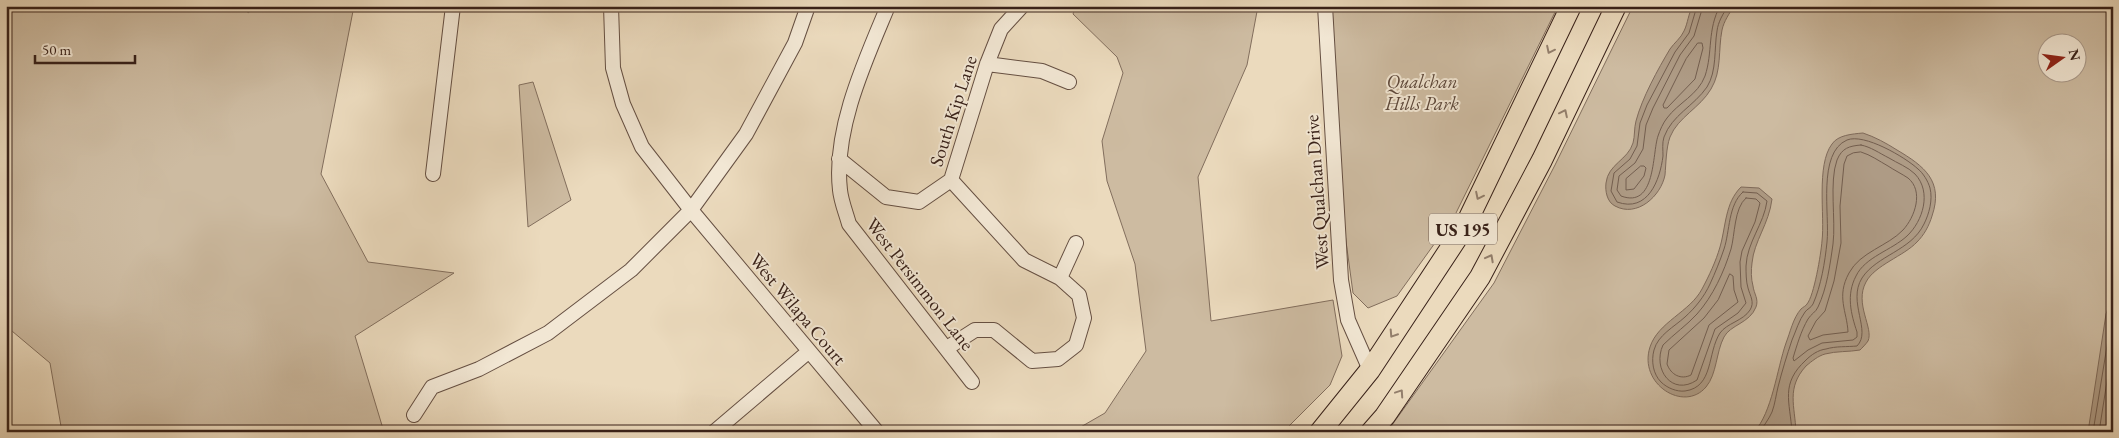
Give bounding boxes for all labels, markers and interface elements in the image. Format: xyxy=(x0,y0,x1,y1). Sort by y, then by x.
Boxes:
scale bar xyxy=(35,32,135,64)
north arrow xyxy=(2036,32,2086,82)
text: 50 m xyxy=(42,40,71,59)
one-way arrow xyxy=(1545,45,1556,54)
text: N xyxy=(2065,47,2085,63)
street label: South Kip Lane xyxy=(923,52,983,170)
park label: Qualchan Hills Park xyxy=(1384,69,1459,116)
one-way arrow xyxy=(1558,110,1568,119)
street label: West Qualchan Drive xyxy=(1299,114,1335,270)
one-way arrow xyxy=(1475,191,1485,200)
street label: West Persimmon Lane xyxy=(860,213,980,355)
road number: US 195 xyxy=(1429,213,1497,244)
street label: West Wilapa Court xyxy=(744,248,852,370)
one-way arrow xyxy=(1484,254,1494,263)
one-way arrow xyxy=(1390,329,1400,338)
one-way arrow xyxy=(1394,390,1403,399)

